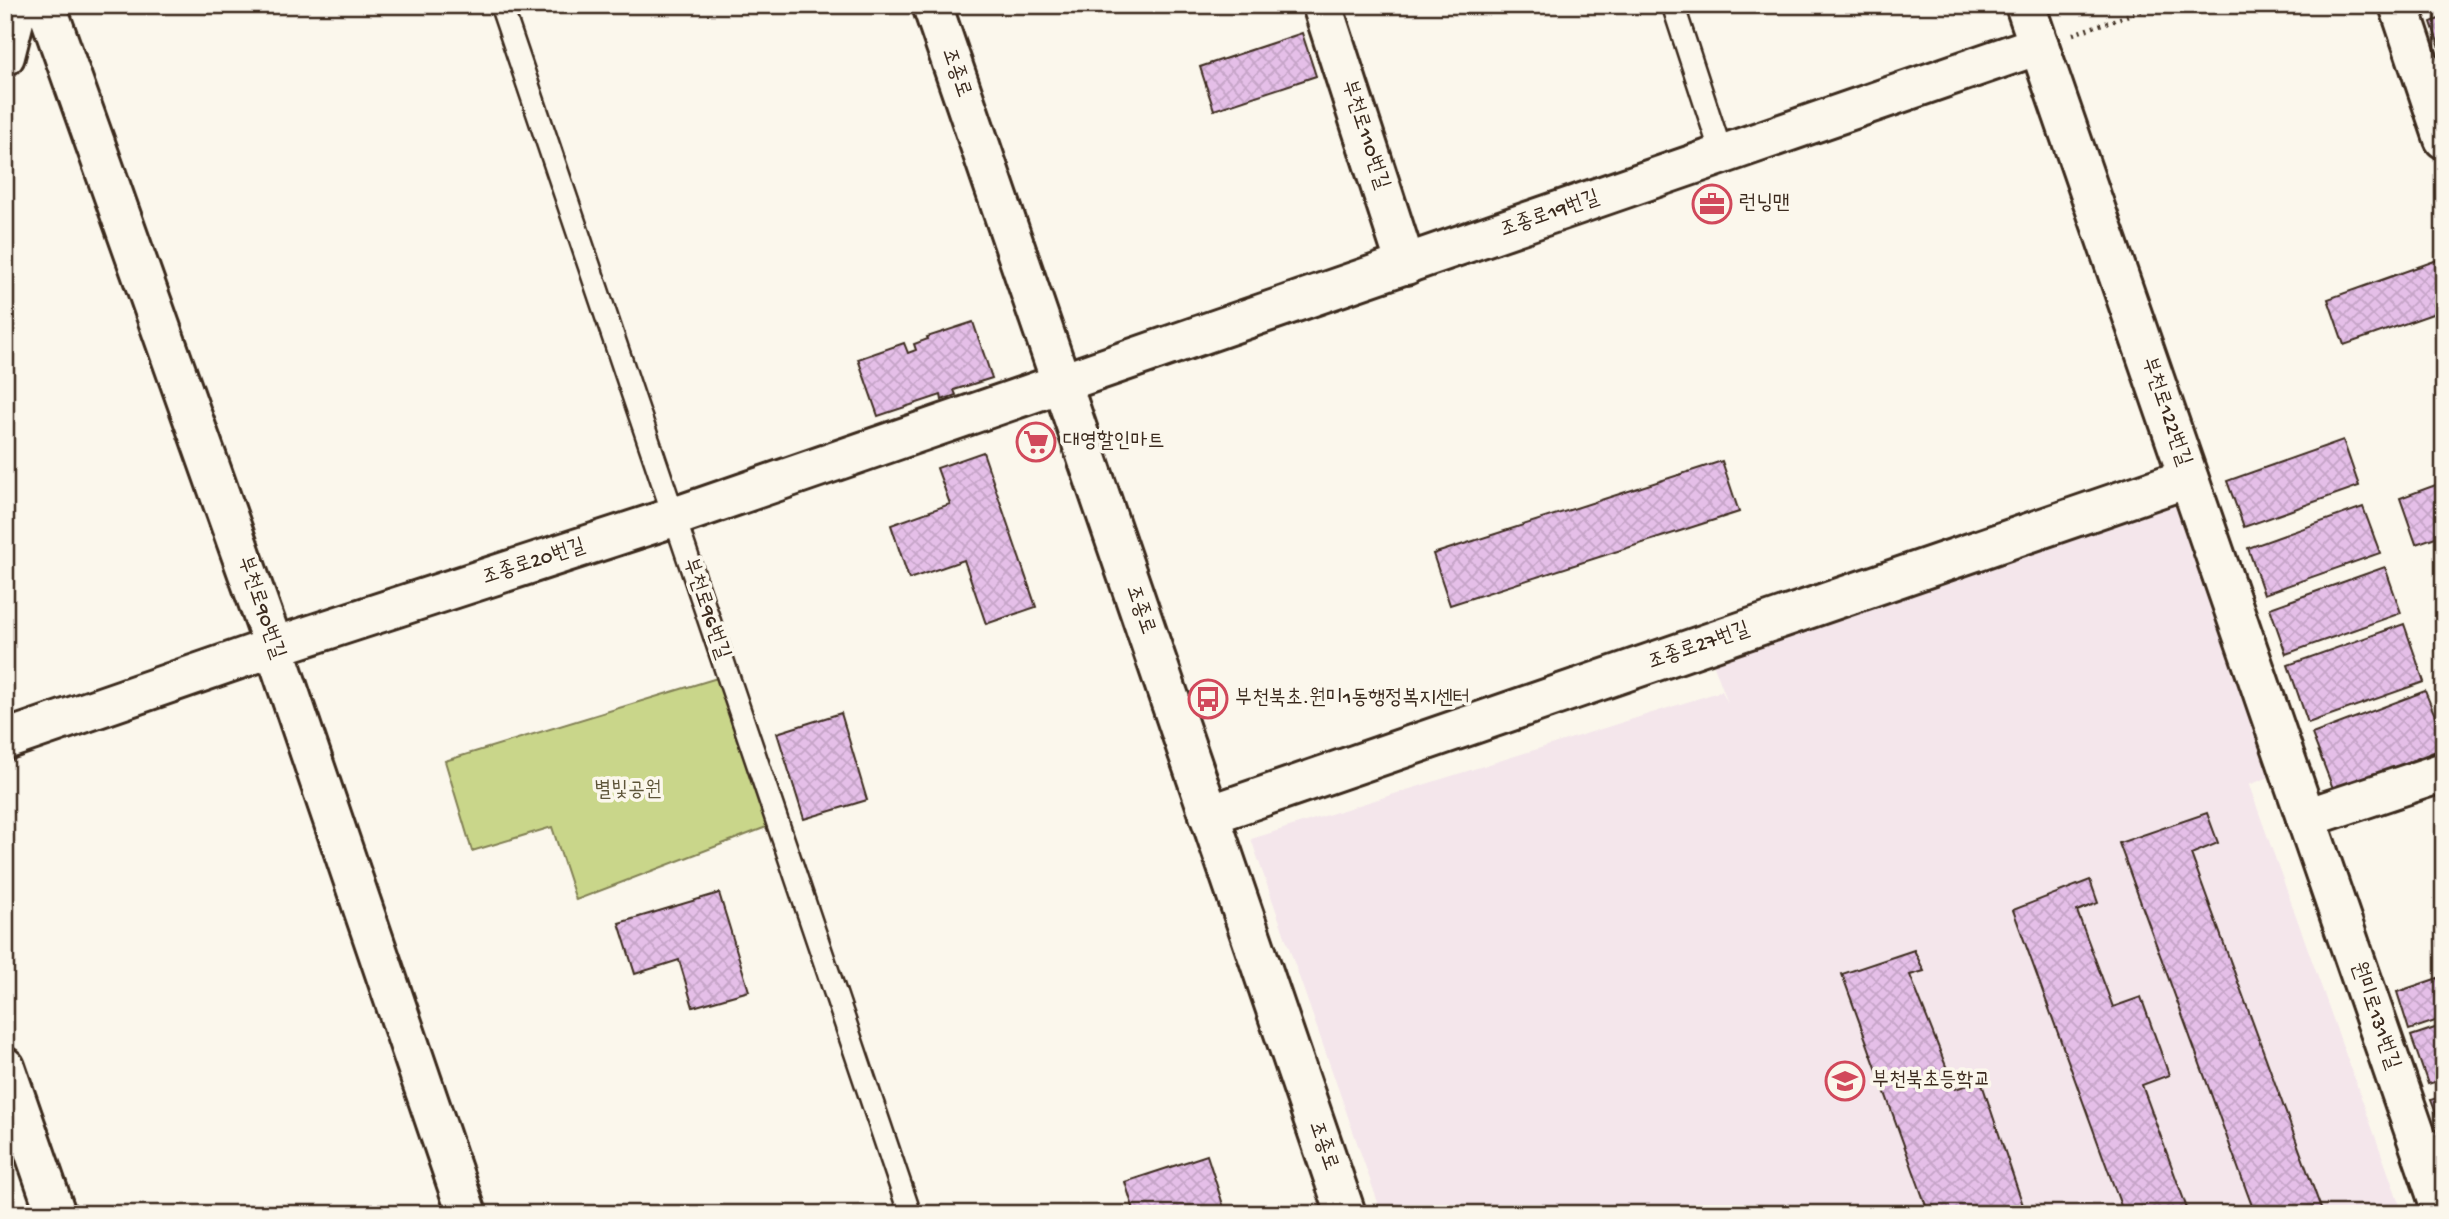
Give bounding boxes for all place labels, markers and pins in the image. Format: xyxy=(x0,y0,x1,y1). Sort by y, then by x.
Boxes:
office icon: 런닝맨 xyxy=(1691,183,1733,225)
place label: 런닝맨 xyxy=(1739,192,1790,217)
supermarket icon: 대영할인마트 xyxy=(1015,421,1057,463)
place label: 대영할인마트 xyxy=(1063,430,1164,455)
bus stop icon: 부천북초.원미1동행정복지센터 xyxy=(1187,678,1229,720)
place label: 부천북초.원미1동행정복지센터 xyxy=(1235,687,1470,712)
school or university icon: 부천북초등학교 xyxy=(1824,1060,1866,1102)
place label: 부천북초등학교 xyxy=(1872,1069,1990,1094)

